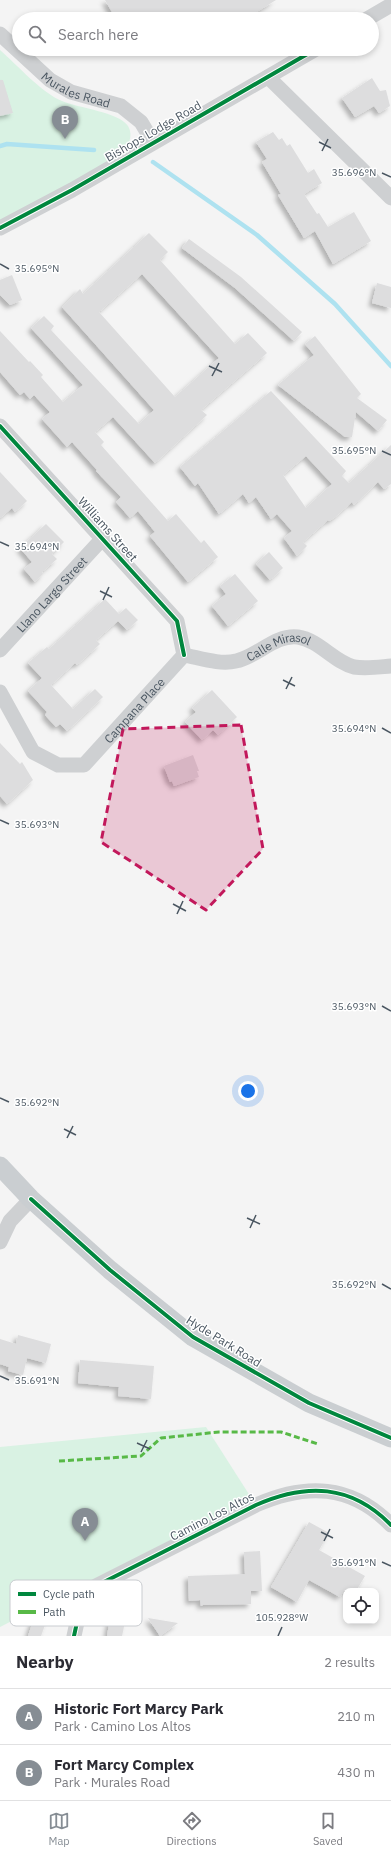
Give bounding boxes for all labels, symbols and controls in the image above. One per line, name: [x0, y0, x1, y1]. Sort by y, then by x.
search box: [12, 12, 379, 56]
icon: search: [26, 23, 48, 45]
text: Search here: [58, 25, 138, 44]
street label: Murales Road: [39, 69, 112, 110]
street label: Bishops Lodge Road: [102, 97, 204, 165]
pin: B: [52, 106, 78, 139]
text: 35.696°N: [332, 166, 376, 179]
text: 35.695°N: [15, 262, 59, 275]
text: 35.695°N: [332, 444, 376, 457]
street label: Williams Street: [75, 494, 141, 564]
text: 35.694°N: [15, 540, 59, 553]
street label: Llano Largo Street: [13, 553, 90, 635]
street label: Calle Mirasol: [244, 629, 314, 664]
street label: Campana Place: [100, 674, 168, 746]
text: 35.694°N: [332, 722, 376, 735]
text: 35.693°N: [15, 818, 59, 831]
text: 35.693°N: [332, 1000, 376, 1013]
your location: [238, 1081, 258, 1101]
text: 35.692°N: [15, 1096, 59, 1109]
text: 35.692°N: [332, 1278, 376, 1291]
street label: Hyde Park Road: [184, 1312, 264, 1370]
text: 35.691°N: [15, 1374, 59, 1387]
street label: Camino Los Altos: [167, 1488, 257, 1544]
pin: A: [72, 1508, 98, 1541]
text: 35.691°N: [332, 1556, 376, 1569]
legend: [10, 1580, 142, 1626]
text: Cycle path: [43, 1587, 95, 1601]
map controls: [343, 1588, 379, 1624]
button: locate: [343, 1588, 379, 1624]
text: Path: [43, 1605, 66, 1619]
text: 105.928°W: [256, 1611, 308, 1624]
text: Nearby: [16, 1651, 74, 1673]
text: 2 results: [324, 1654, 375, 1671]
text: Historic Fort Marcy Park: [54, 1699, 224, 1718]
text: A: [25, 1708, 33, 1725]
text: 210 m: [337, 1708, 375, 1725]
text: Park · Camino Los Altos: [54, 1718, 191, 1735]
text: Fort Marcy Complex: [54, 1755, 194, 1774]
text: B: [25, 1764, 33, 1781]
text: 430 m: [337, 1764, 375, 1781]
text: Park · Murales Road: [54, 1774, 170, 1791]
tab: Map: [48, 1810, 70, 1848]
tab: Directions: [166, 1810, 217, 1848]
tab: Saved: [313, 1810, 343, 1848]

